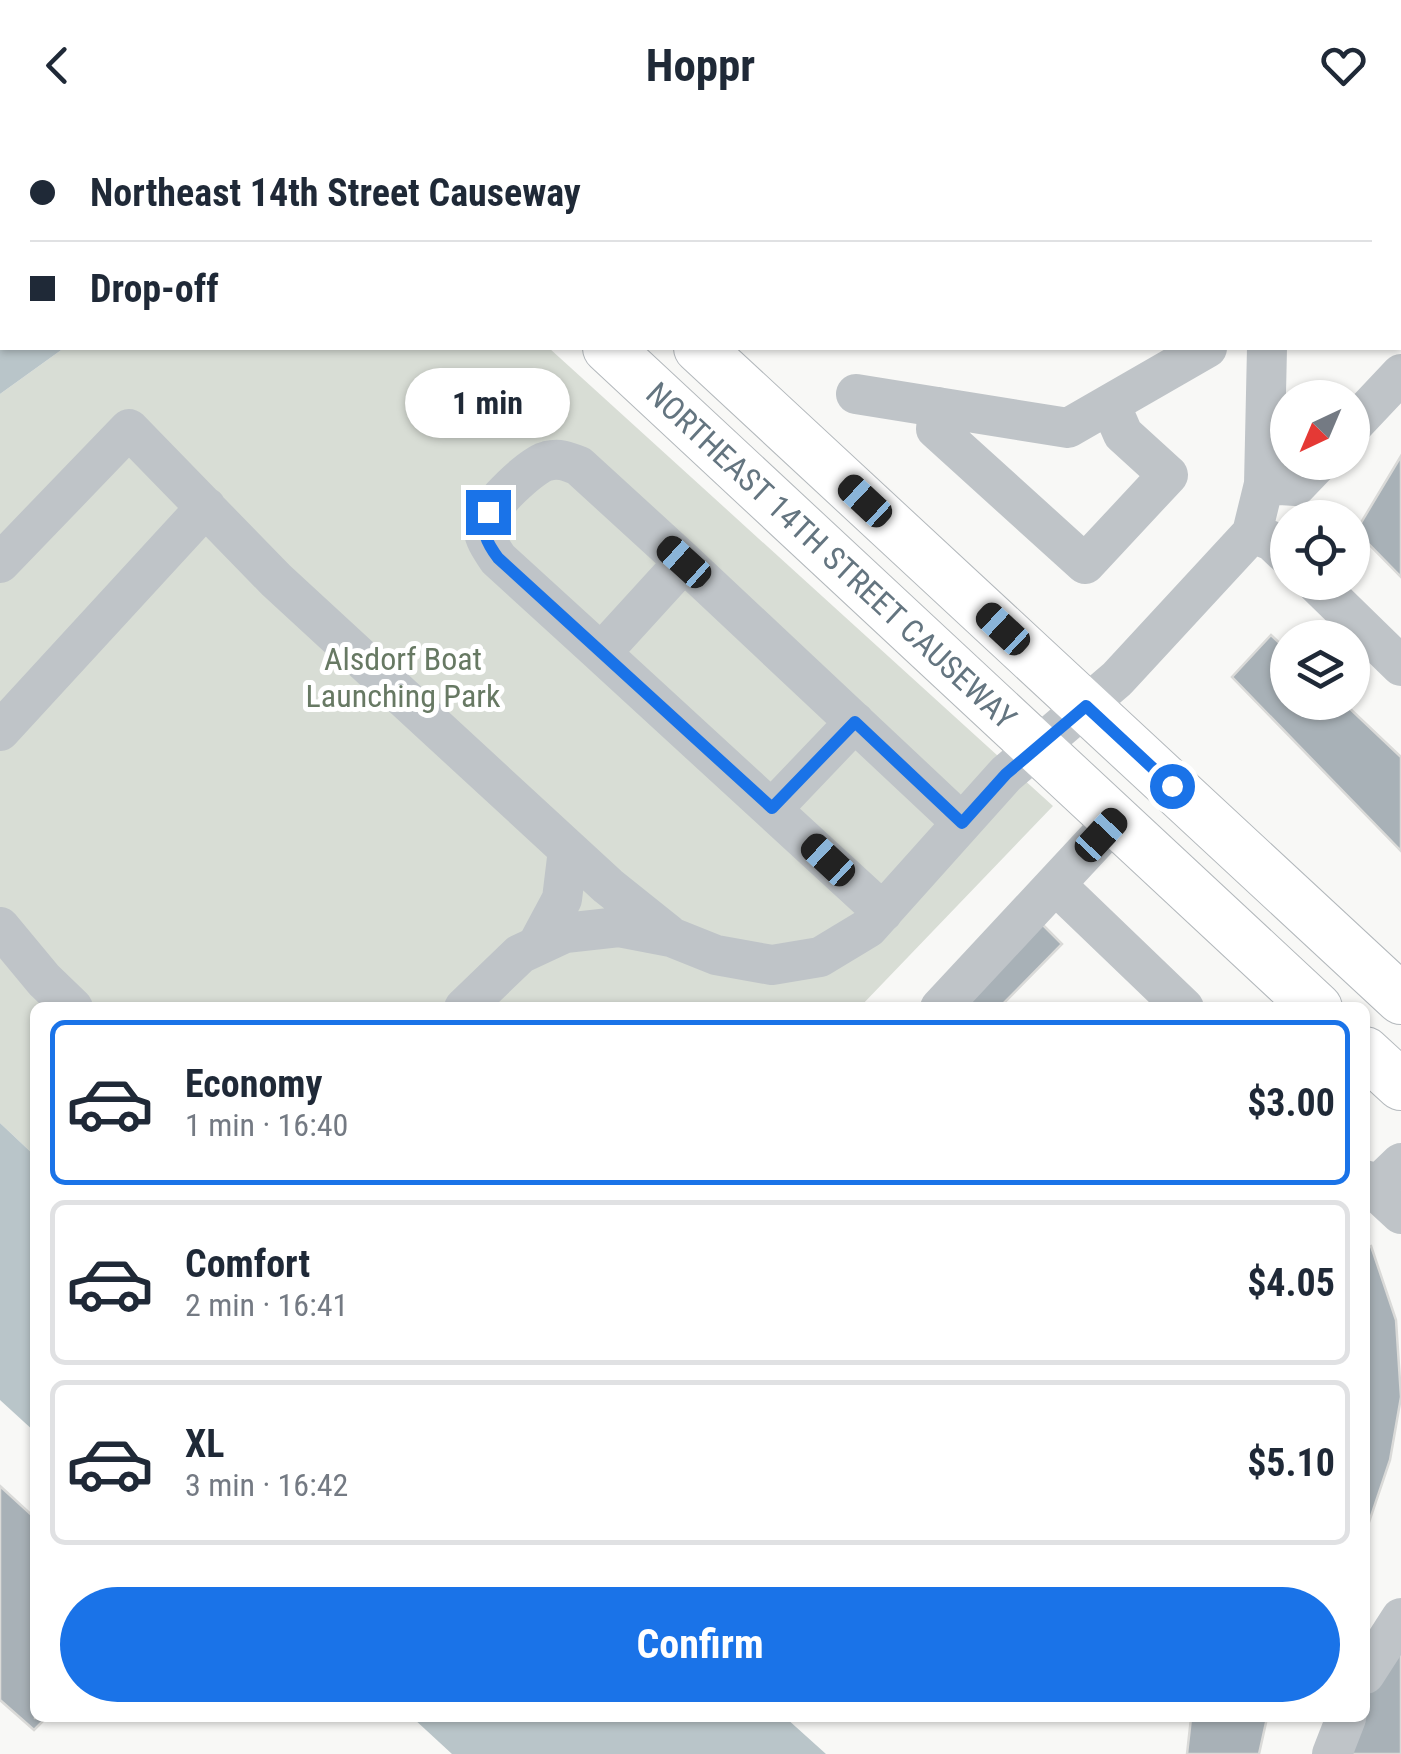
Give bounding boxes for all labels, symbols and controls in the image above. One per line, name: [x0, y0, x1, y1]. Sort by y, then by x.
icon: back: [30, 38, 85, 93]
icon: heart: [1316, 38, 1371, 93]
text: Hoppr: [646, 39, 755, 92]
text: Northeast 14th Street Causeway: [90, 171, 581, 215]
text: Drop-off: [90, 267, 219, 311]
callout: 1 min: [406, 367, 570, 437]
street label: NORTHEAST 14TH STREET CAUSEWAY: [639, 375, 1024, 737]
north arrow: [1270, 380, 1370, 480]
map controls: [1270, 380, 1370, 720]
text: 1 min: [452, 384, 523, 422]
car: [833, 470, 897, 532]
route end: [466, 490, 511, 535]
button: locate: [1270, 500, 1370, 600]
car: [652, 531, 716, 593]
car: [971, 598, 1035, 660]
button: layers: [1270, 620, 1370, 720]
park label: Alsdorf Boat Launching Park: [306, 640, 501, 715]
route start: [1150, 764, 1195, 809]
car: [1070, 803, 1132, 867]
car: [796, 829, 860, 891]
icon: car: [65, 1058, 155, 1148]
text: Economy: [185, 1062, 322, 1106]
text: $3.00: [1247, 1081, 1335, 1125]
text: 1 min · 16:40: [185, 1106, 348, 1144]
icon: car: [65, 1238, 155, 1328]
text: Comfort: [185, 1242, 310, 1286]
text: $4.05: [1247, 1261, 1335, 1305]
text: 2 min · 16:41: [185, 1286, 348, 1324]
icon: car: [65, 1418, 155, 1508]
text: XL: [185, 1422, 224, 1466]
text: $5.10: [1247, 1441, 1335, 1485]
text: 3 min · 16:42: [185, 1466, 348, 1504]
button: Confirm: [60, 1587, 1340, 1702]

